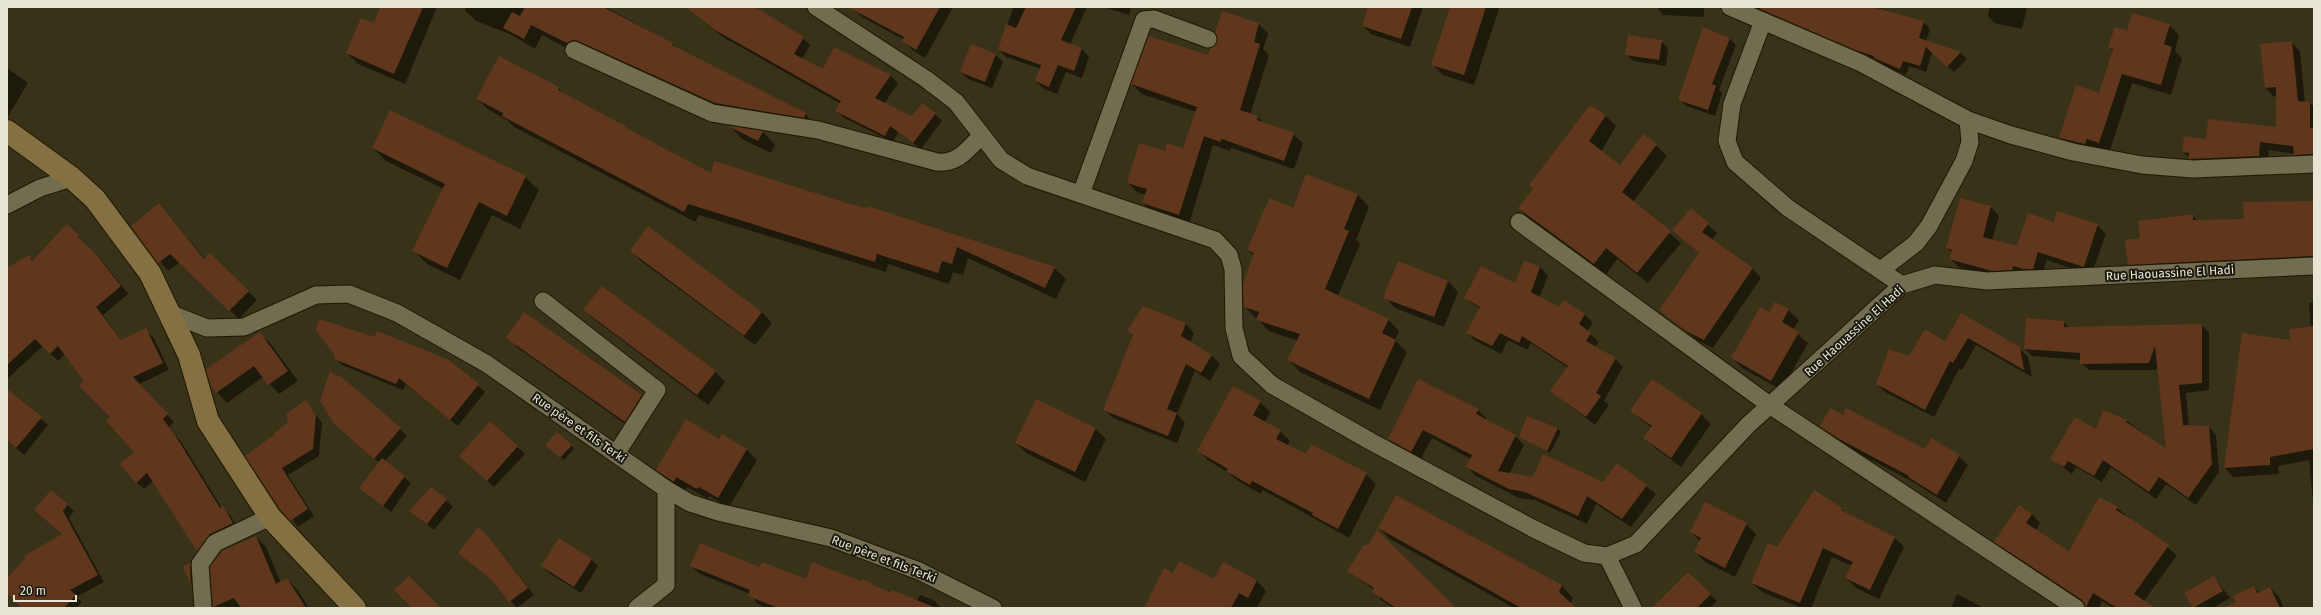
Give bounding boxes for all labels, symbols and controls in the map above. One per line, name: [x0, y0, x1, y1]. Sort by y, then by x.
street label: Rue Haouassine El Hadi: [2105, 263, 2235, 283]
street label: Rue Haouassine El Hadi: [1802, 283, 1906, 379]
street label: Rue père et fils Terki: [529, 390, 629, 466]
street label: Rue père et fils Terki: [830, 533, 938, 585]
scale bar: [14, 577, 76, 603]
text: 20 m: [20, 584, 46, 598]

